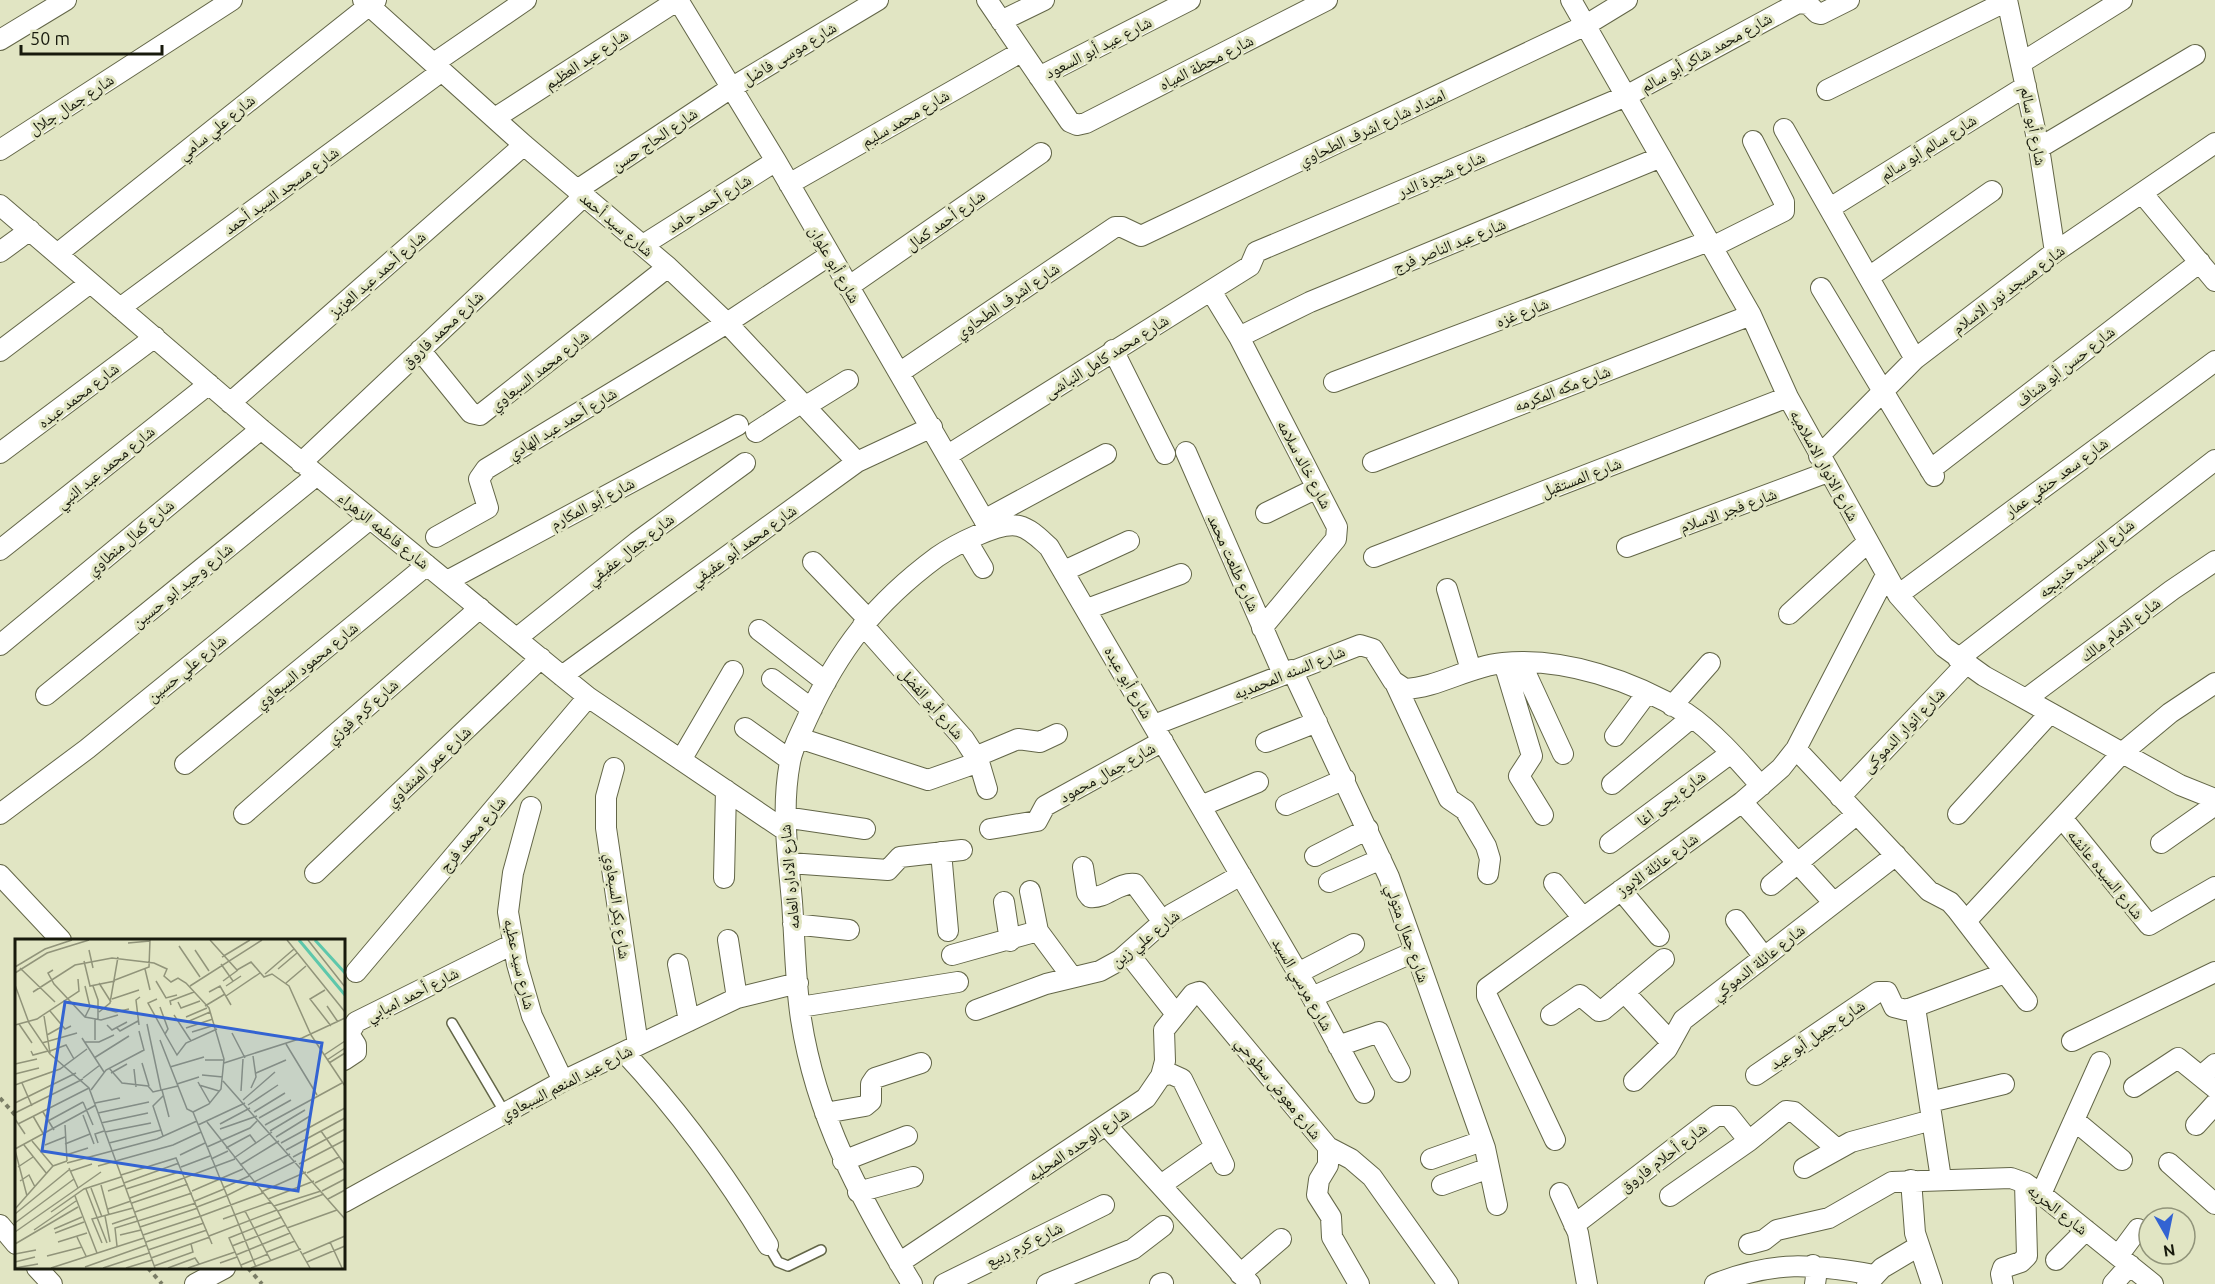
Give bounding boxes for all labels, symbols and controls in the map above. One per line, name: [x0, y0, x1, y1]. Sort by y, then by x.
street label: شارع محمد شاكر أبو سالم: [1637, 8, 1776, 97]
street label: شارع عيد أبو السعود: [1042, 12, 1155, 83]
scale bar: [21, 18, 162, 56]
street label: شارع موسى فاضل: [739, 18, 840, 90]
street label: شارع عبد العظيم: [541, 25, 632, 94]
text: 50 m: [30, 28, 70, 48]
street label: شارع محطة المياه: [1156, 31, 1257, 95]
street label: شارع جمال جلال: [25, 70, 118, 140]
street label: امتداد شارع اشرف الطحاوي: [1296, 85, 1450, 173]
street label: شارع أبو سالم: [2016, 85, 2050, 167]
street label: شارع محمد سليم: [858, 86, 953, 152]
street label: شارع علي سامي: [174, 91, 261, 167]
street label: شارع الحاج حسن: [608, 104, 702, 176]
street label: شارع سالم أبو سالم: [1877, 110, 1980, 185]
street label: شارع مسجد السيد أحمد: [220, 142, 343, 239]
street label: شارع شجرة الدر: [1394, 148, 1488, 203]
street label: شارع أحمد حامد: [664, 170, 755, 238]
street label: شارع أحمد كمال: [902, 186, 989, 256]
street label: شارع سيد أحمد: [576, 188, 657, 261]
street label: شارع عبد الناصر فرج: [1390, 214, 1509, 278]
street label: شارع أبو علوان: [804, 222, 864, 307]
street label: شارع أحمد عبد العزيز: [324, 227, 430, 323]
street label: شارع مسجد نور الاسلام: [1948, 241, 2069, 339]
street label: شارع اشرف الطحاوي: [952, 259, 1065, 345]
street label: شارع محمد فاروق: [398, 287, 488, 373]
street label: شارع غزه: [1493, 294, 1552, 332]
street label: شارع محمد كامل النباشى: [1041, 310, 1173, 403]
street label: شارع حسن أبو شناف: [2012, 322, 2119, 412]
street label: شارع محمد السبعاوي: [486, 326, 594, 417]
street label: شارع محمد عبده: [34, 359, 123, 433]
street label: شارع مكه المكرمه: [1511, 361, 1613, 417]
street label: شارع أحمد عبد الهادي: [504, 383, 622, 466]
street label: شارع الانوار الاسلاميه: [1785, 406, 1863, 525]
street label: شارع خالد سلامه: [1272, 417, 1336, 512]
street label: شارع محمد عبد النبي: [52, 422, 160, 515]
street label: شارع سعد حنفي عمار: [2000, 434, 2113, 524]
street label: شارع المستقبل: [1538, 453, 1624, 502]
street label: شارع أبو المكارم: [547, 473, 638, 534]
street label: شارع فجر الاسلام: [1677, 484, 1780, 538]
street label: شارع فاطمه الزهراء: [334, 488, 433, 574]
street label: شارع كمال منطاوي: [83, 495, 180, 582]
street label: شارع محمد أبو عفيفي: [687, 501, 802, 593]
street label: شارع جمال عفيفي: [583, 509, 680, 592]
street label: شارع طلعت محمد: [1203, 512, 1263, 615]
street label: شارع السيده خديجه: [2035, 515, 2139, 603]
street label: شارع وحيد ابو حسين: [128, 539, 237, 633]
street label: شارع الامام مالك: [2076, 593, 2165, 667]
street label: شارع محمود السبعاوي: [251, 618, 364, 715]
street label: شارع علي حسين: [143, 631, 232, 709]
street label: شارع السنه المحمديه: [1231, 641, 1348, 704]
street label: شارع أبو عبده: [1099, 643, 1157, 722]
street label: شارع أبو الفضل: [895, 664, 968, 744]
street label: شارع كرم فوزي: [323, 675, 404, 750]
street label: شارع انوار الدموكى: [1858, 684, 1949, 777]
street label: شارع عمر المنشاوي: [382, 722, 477, 813]
street label: شارع جمال محمود: [1056, 738, 1159, 808]
street label: شارع يحى اغا: [1633, 766, 1710, 831]
street label: شارع محمد فرج: [435, 792, 510, 877]
street label: شارع الاداره العامه: [775, 824, 805, 930]
street label: شارع السيده عائشه: [2063, 826, 2148, 924]
street label: شارع عائلة الابوز: [1612, 829, 1702, 902]
street label: شارع بكر السبعاوي: [598, 852, 634, 961]
street label: شارع جمال متولي: [1379, 881, 1433, 986]
street label: شارع علي زين: [1107, 906, 1185, 973]
street label: شارع سيد عطيه: [499, 917, 539, 1012]
street label: شارع عائلة الدموكي: [1708, 920, 1810, 1007]
street label: شارع مرسي السيد: [1266, 934, 1337, 1036]
inset map: [15, 939, 345, 1269]
street label: شارع أحمد امبابي: [363, 963, 463, 1029]
street label: شارع جميل أبو عيد: [1766, 996, 1869, 1074]
street label: شارع معوض سطوحي: [1229, 1033, 1326, 1145]
street label: شارع عبد المنعم السبعاوي: [497, 1041, 637, 1127]
street label: شارع الوحده المحليه: [1024, 1104, 1133, 1186]
street label: شارع أحلام فاروق: [1616, 1118, 1711, 1197]
street label: شارع الحريه: [2023, 1180, 2092, 1240]
north arrow: [2137, 1206, 2197, 1266]
street label: شارع كرم ربيع: [983, 1218, 1066, 1272]
text: N: [2162, 1241, 2177, 1261]

